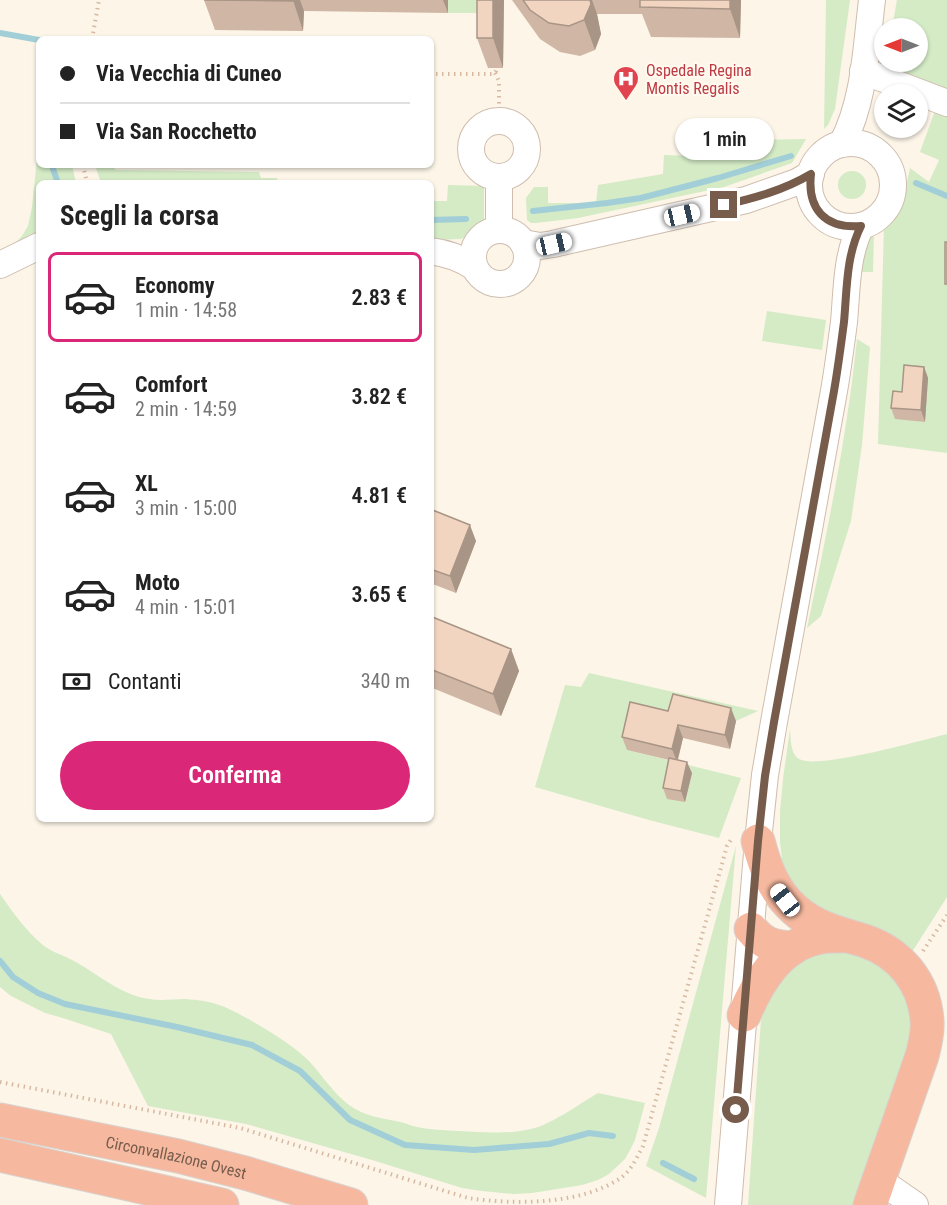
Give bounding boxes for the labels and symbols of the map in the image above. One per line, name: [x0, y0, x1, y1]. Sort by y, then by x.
north arrow: [874, 18, 928, 72]
place label: Ospedale Regina Montis Regalis: [646, 61, 752, 98]
hospital icon: Ospedale Regina Montis Regalis: [611, 64, 641, 102]
callout: 1 min: [674, 118, 774, 160]
route end: [710, 191, 737, 218]
car: [662, 202, 702, 228]
car: [534, 231, 574, 257]
car: [767, 880, 803, 920]
route start: [722, 1096, 749, 1123]
street label: Circonvallazione Ovest: [104, 1132, 249, 1183]

